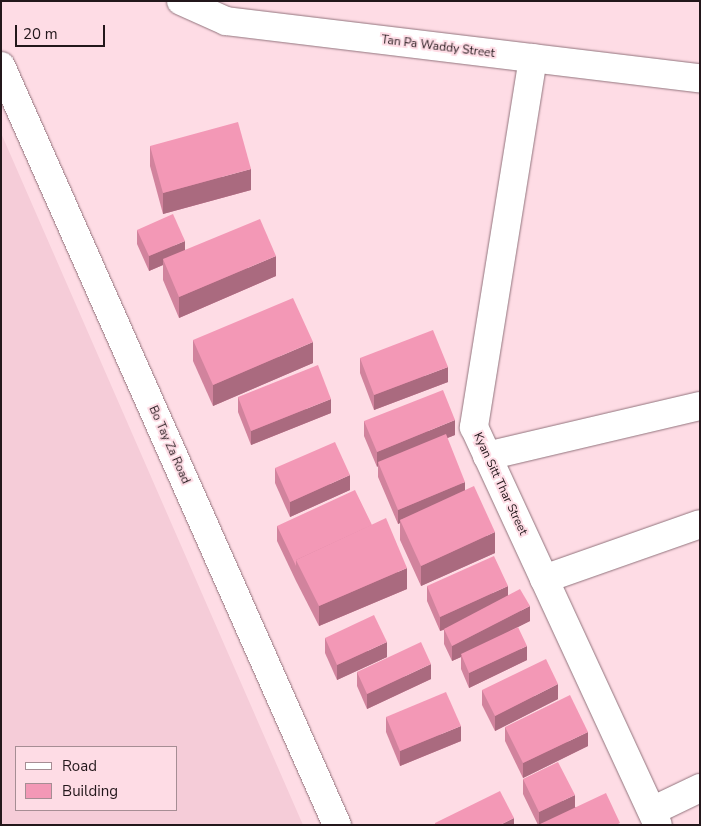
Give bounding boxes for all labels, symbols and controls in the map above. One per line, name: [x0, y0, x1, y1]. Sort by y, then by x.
scale bar: [18, 15, 108, 47]
text: 20 m: [23, 24, 58, 44]
street label: Tan Pa Waddy Street: [380, 33, 496, 61]
street label: Bo Tay Za Road: [145, 404, 193, 486]
street label: Kyan Sitt Thar Street: [470, 430, 530, 538]
legend: [15, 746, 178, 811]
text: Road: [62, 756, 97, 776]
text: Building: [62, 781, 118, 801]

